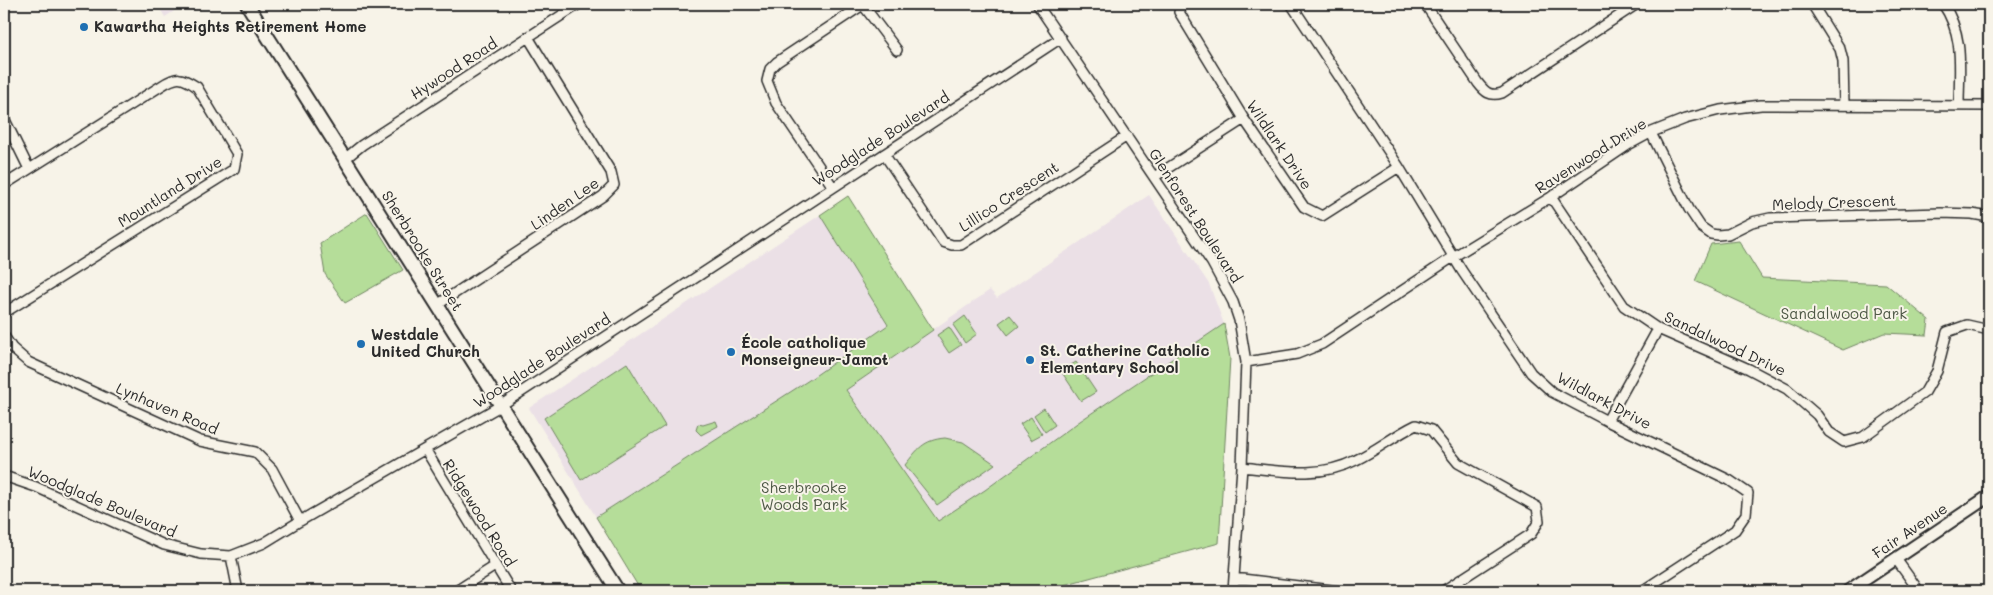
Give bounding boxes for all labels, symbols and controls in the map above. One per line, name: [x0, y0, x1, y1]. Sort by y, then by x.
place label: Kawartha Heights Retirement Home: [94, 16, 366, 36]
marker: Kawartha Heights Retirement Home: [78, 21, 90, 33]
street label: Hywood Road: [406, 33, 501, 104]
street label: Woodglade Boulevard: [808, 86, 953, 190]
street label: Wildlark Drive: [1242, 96, 1317, 193]
street label: Ravenwood Drive: [1531, 113, 1650, 198]
street label: Glenforest Boulevard: [1145, 144, 1247, 287]
street label: Mountland Drive: [114, 151, 225, 231]
street label: Lillico Crescent: [955, 156, 1062, 236]
street label: Linden Lee: [526, 172, 603, 234]
street label: Sherbrooke Street: [378, 186, 468, 314]
street label: Melody Crescent: [1772, 190, 1896, 214]
park label: Sandalwood Park: [1781, 303, 1907, 323]
street label: Sandalwood Drive: [1661, 306, 1790, 380]
street label: Woodglade Boulevard: [469, 308, 614, 412]
place label: Westdale United Church: [371, 324, 480, 361]
place label: École catholique Monseigneur-Jamot: [741, 332, 889, 369]
marker: Westdale United Church: [355, 338, 367, 350]
place label: St. Catherine Catholic Elementary School: [1040, 340, 1210, 377]
marker: École catholique Monseigneur-Jamot: [725, 346, 737, 358]
marker: St. Catherine Catholic Elementary School: [1024, 354, 1036, 366]
street label: Wildlark Drive: [1554, 367, 1655, 433]
street label: Lynhaven Road: [113, 377, 222, 439]
street label: Ridgewood Road: [439, 455, 521, 570]
street label: Woodglade Boulevard: [25, 461, 180, 541]
park label: Sherbrooke Woods Park: [761, 477, 847, 514]
street label: Fair Avenue: [1868, 498, 1951, 563]

